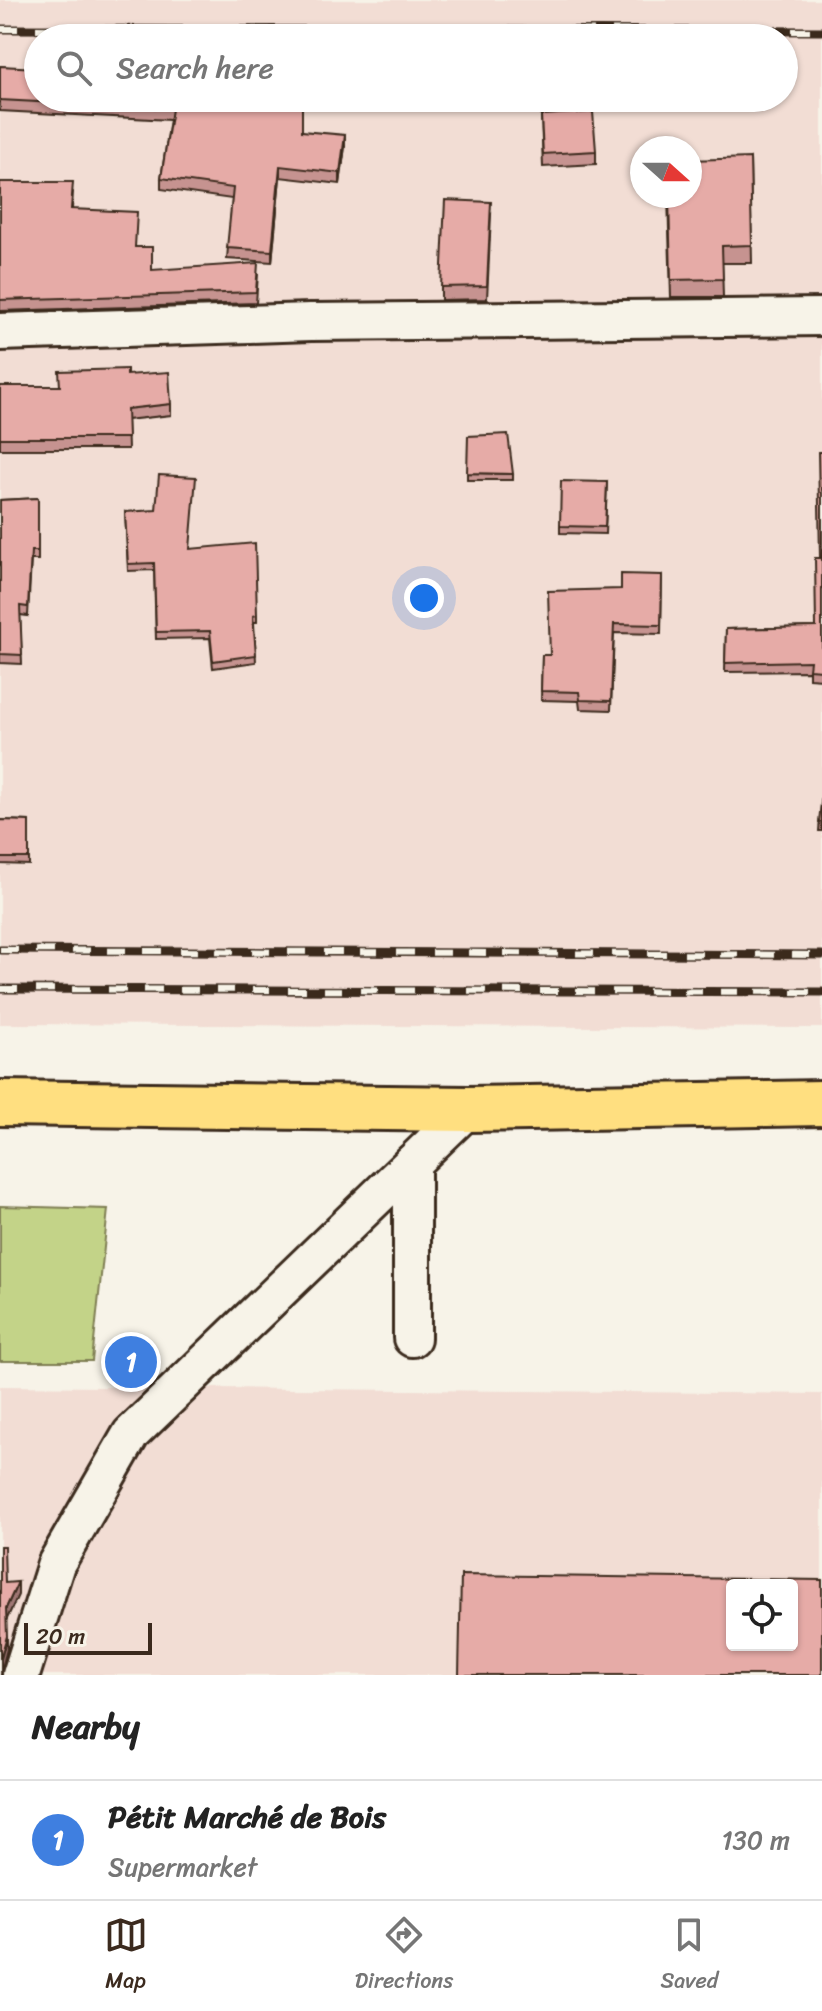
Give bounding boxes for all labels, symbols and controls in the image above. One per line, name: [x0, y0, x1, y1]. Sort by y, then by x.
search box: [24, 24, 798, 112]
text: Search here: [116, 41, 274, 95]
icon: search: [52, 46, 96, 90]
north arrow: [630, 136, 702, 208]
your location: [404, 578, 444, 618]
pin: 1: [105, 1332, 157, 1392]
map controls: [726, 1579, 798, 1651]
button: locate: [726, 1579, 798, 1651]
text: 20 m: [36, 1617, 85, 1656]
scale bar: [24, 1619, 152, 1655]
text: Nearby: [32, 1697, 140, 1757]
text: Pétit Marché de Bois: [108, 1790, 386, 1844]
text: 1: [52, 1817, 64, 1863]
text: 130 m: [721, 1817, 790, 1863]
text: Supermarket: [108, 1844, 257, 1890]
tab: Map: [104, 1913, 148, 2000]
tab: Directions: [355, 1913, 453, 2000]
tab: Saved: [660, 1913, 718, 2000]

